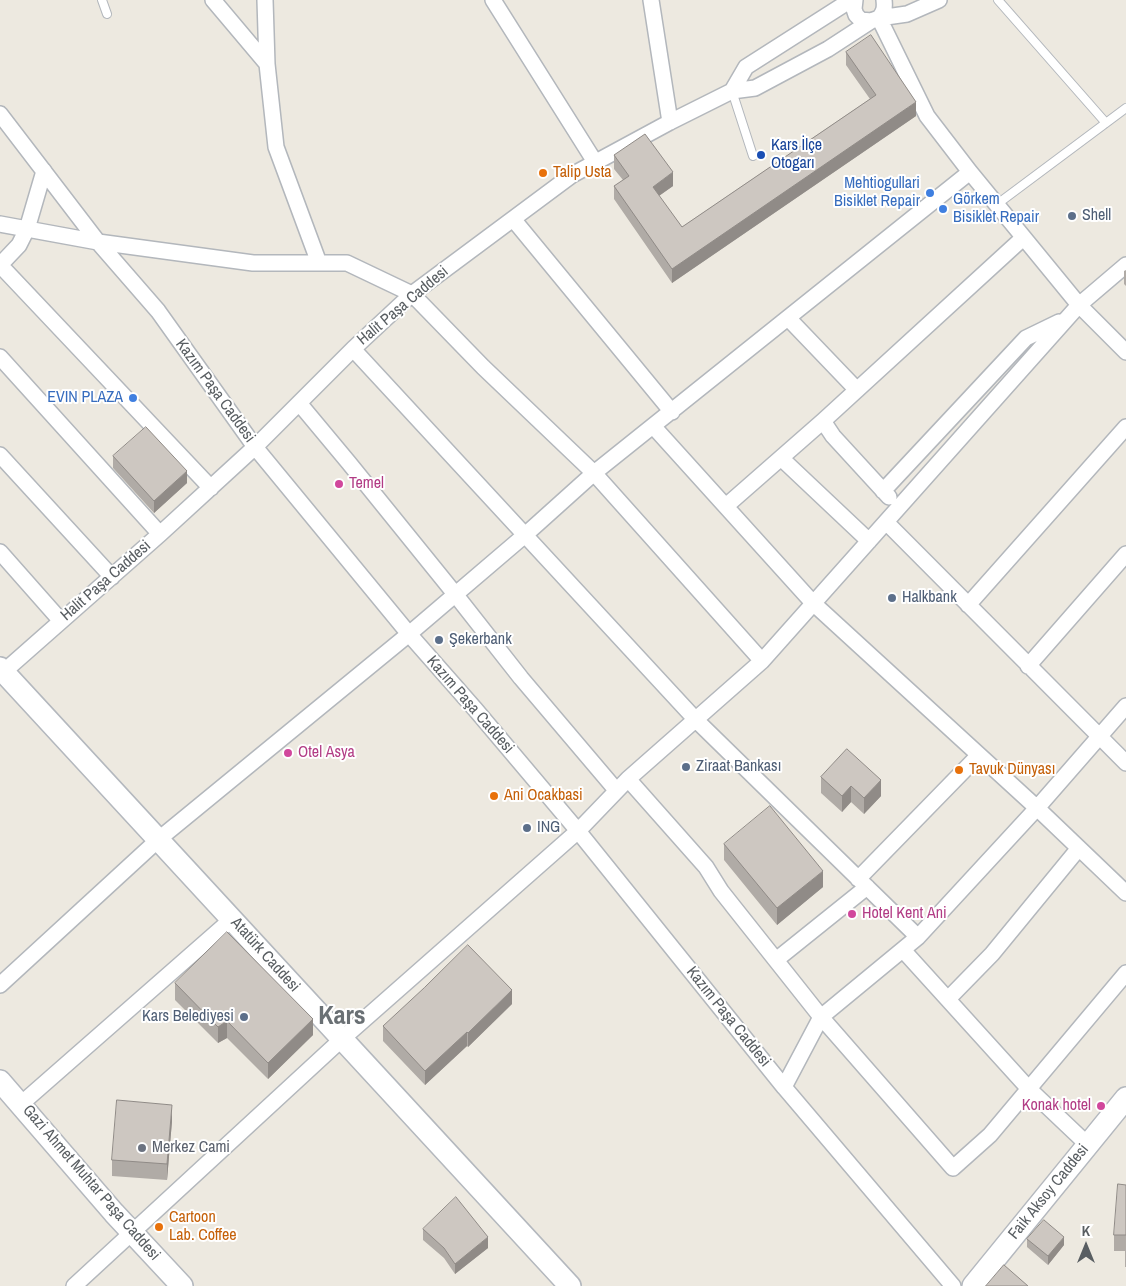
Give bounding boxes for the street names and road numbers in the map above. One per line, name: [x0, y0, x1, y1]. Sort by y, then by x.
street label: Halit Paşa Caddesi: [354, 262, 452, 350]
street label: Kazım Paşa Caddesi: [171, 336, 259, 446]
street label: Halit Paşa Caddesi: [57, 537, 155, 625]
street label: Kazım Paşa Caddesi: [422, 652, 518, 758]
street label: Atatürk Caddesi: [226, 914, 304, 996]
street label: Kazım Paşa Caddesi: [682, 963, 774, 1071]
street label: Gazi Ahmet Muhtar Paşa Caddesi: [18, 1101, 164, 1265]
street label: Faik Aksoy Caddesi: [1005, 1141, 1093, 1243]

